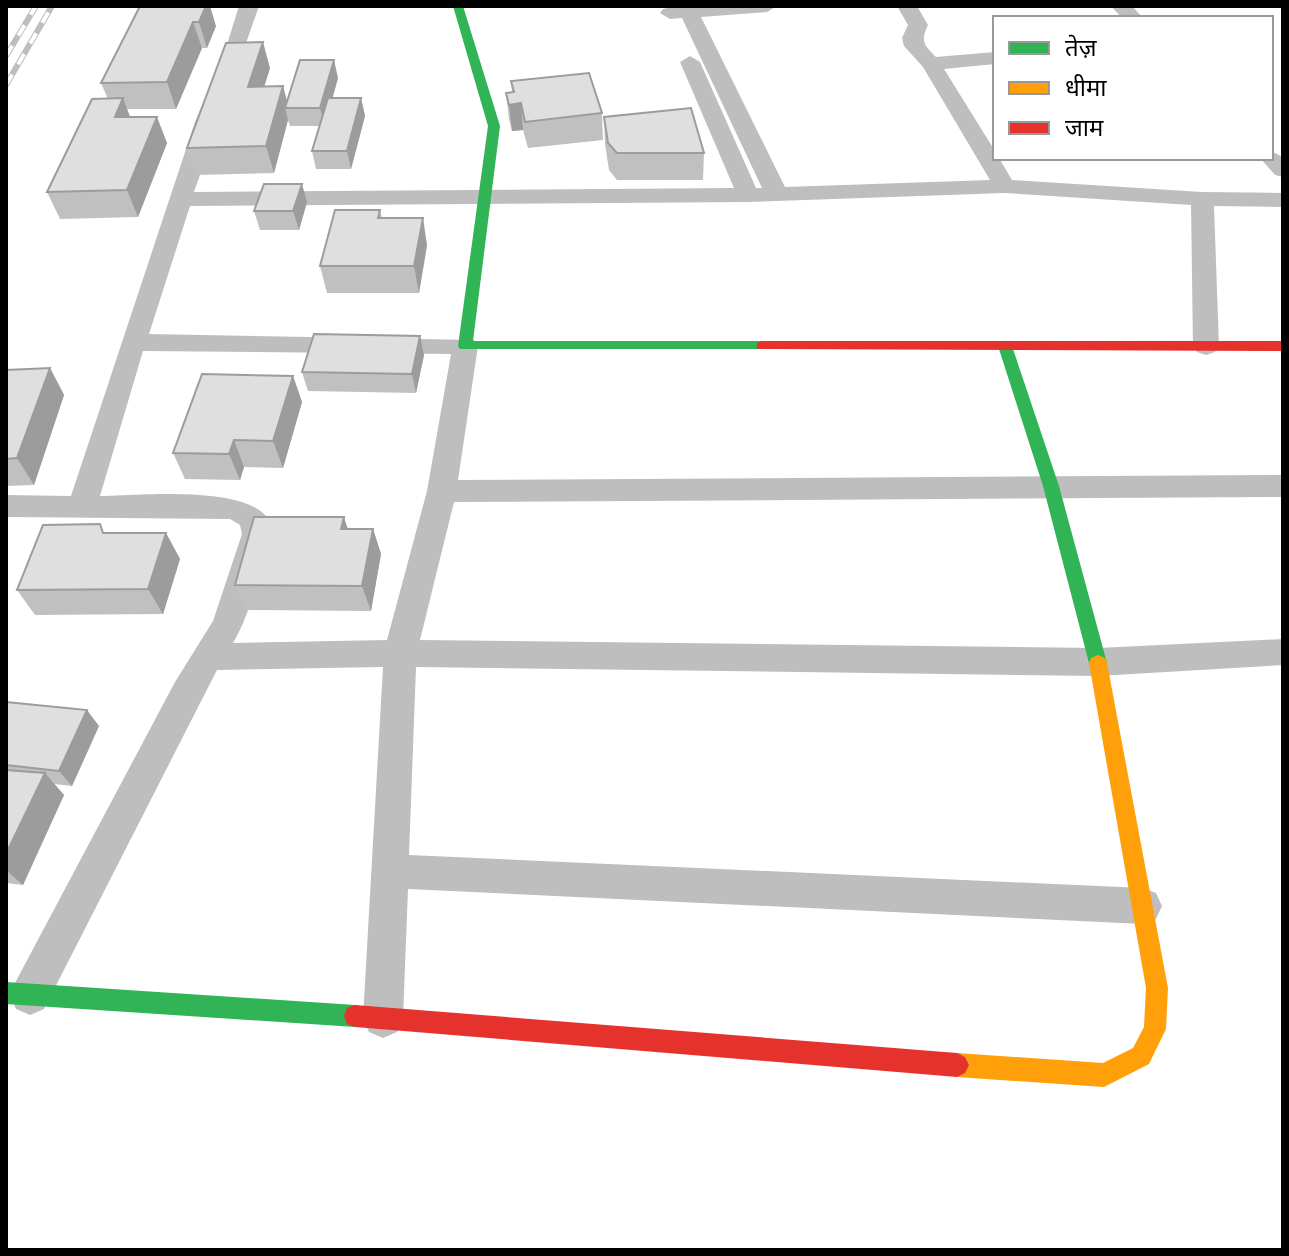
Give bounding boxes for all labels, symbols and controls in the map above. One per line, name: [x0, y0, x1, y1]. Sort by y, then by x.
legend: [993, 16, 1273, 160]
text: तेज़: [1065, 32, 1098, 61]
text: धीमा: [1065, 72, 1107, 101]
text: जाम: [1065, 112, 1104, 141]

